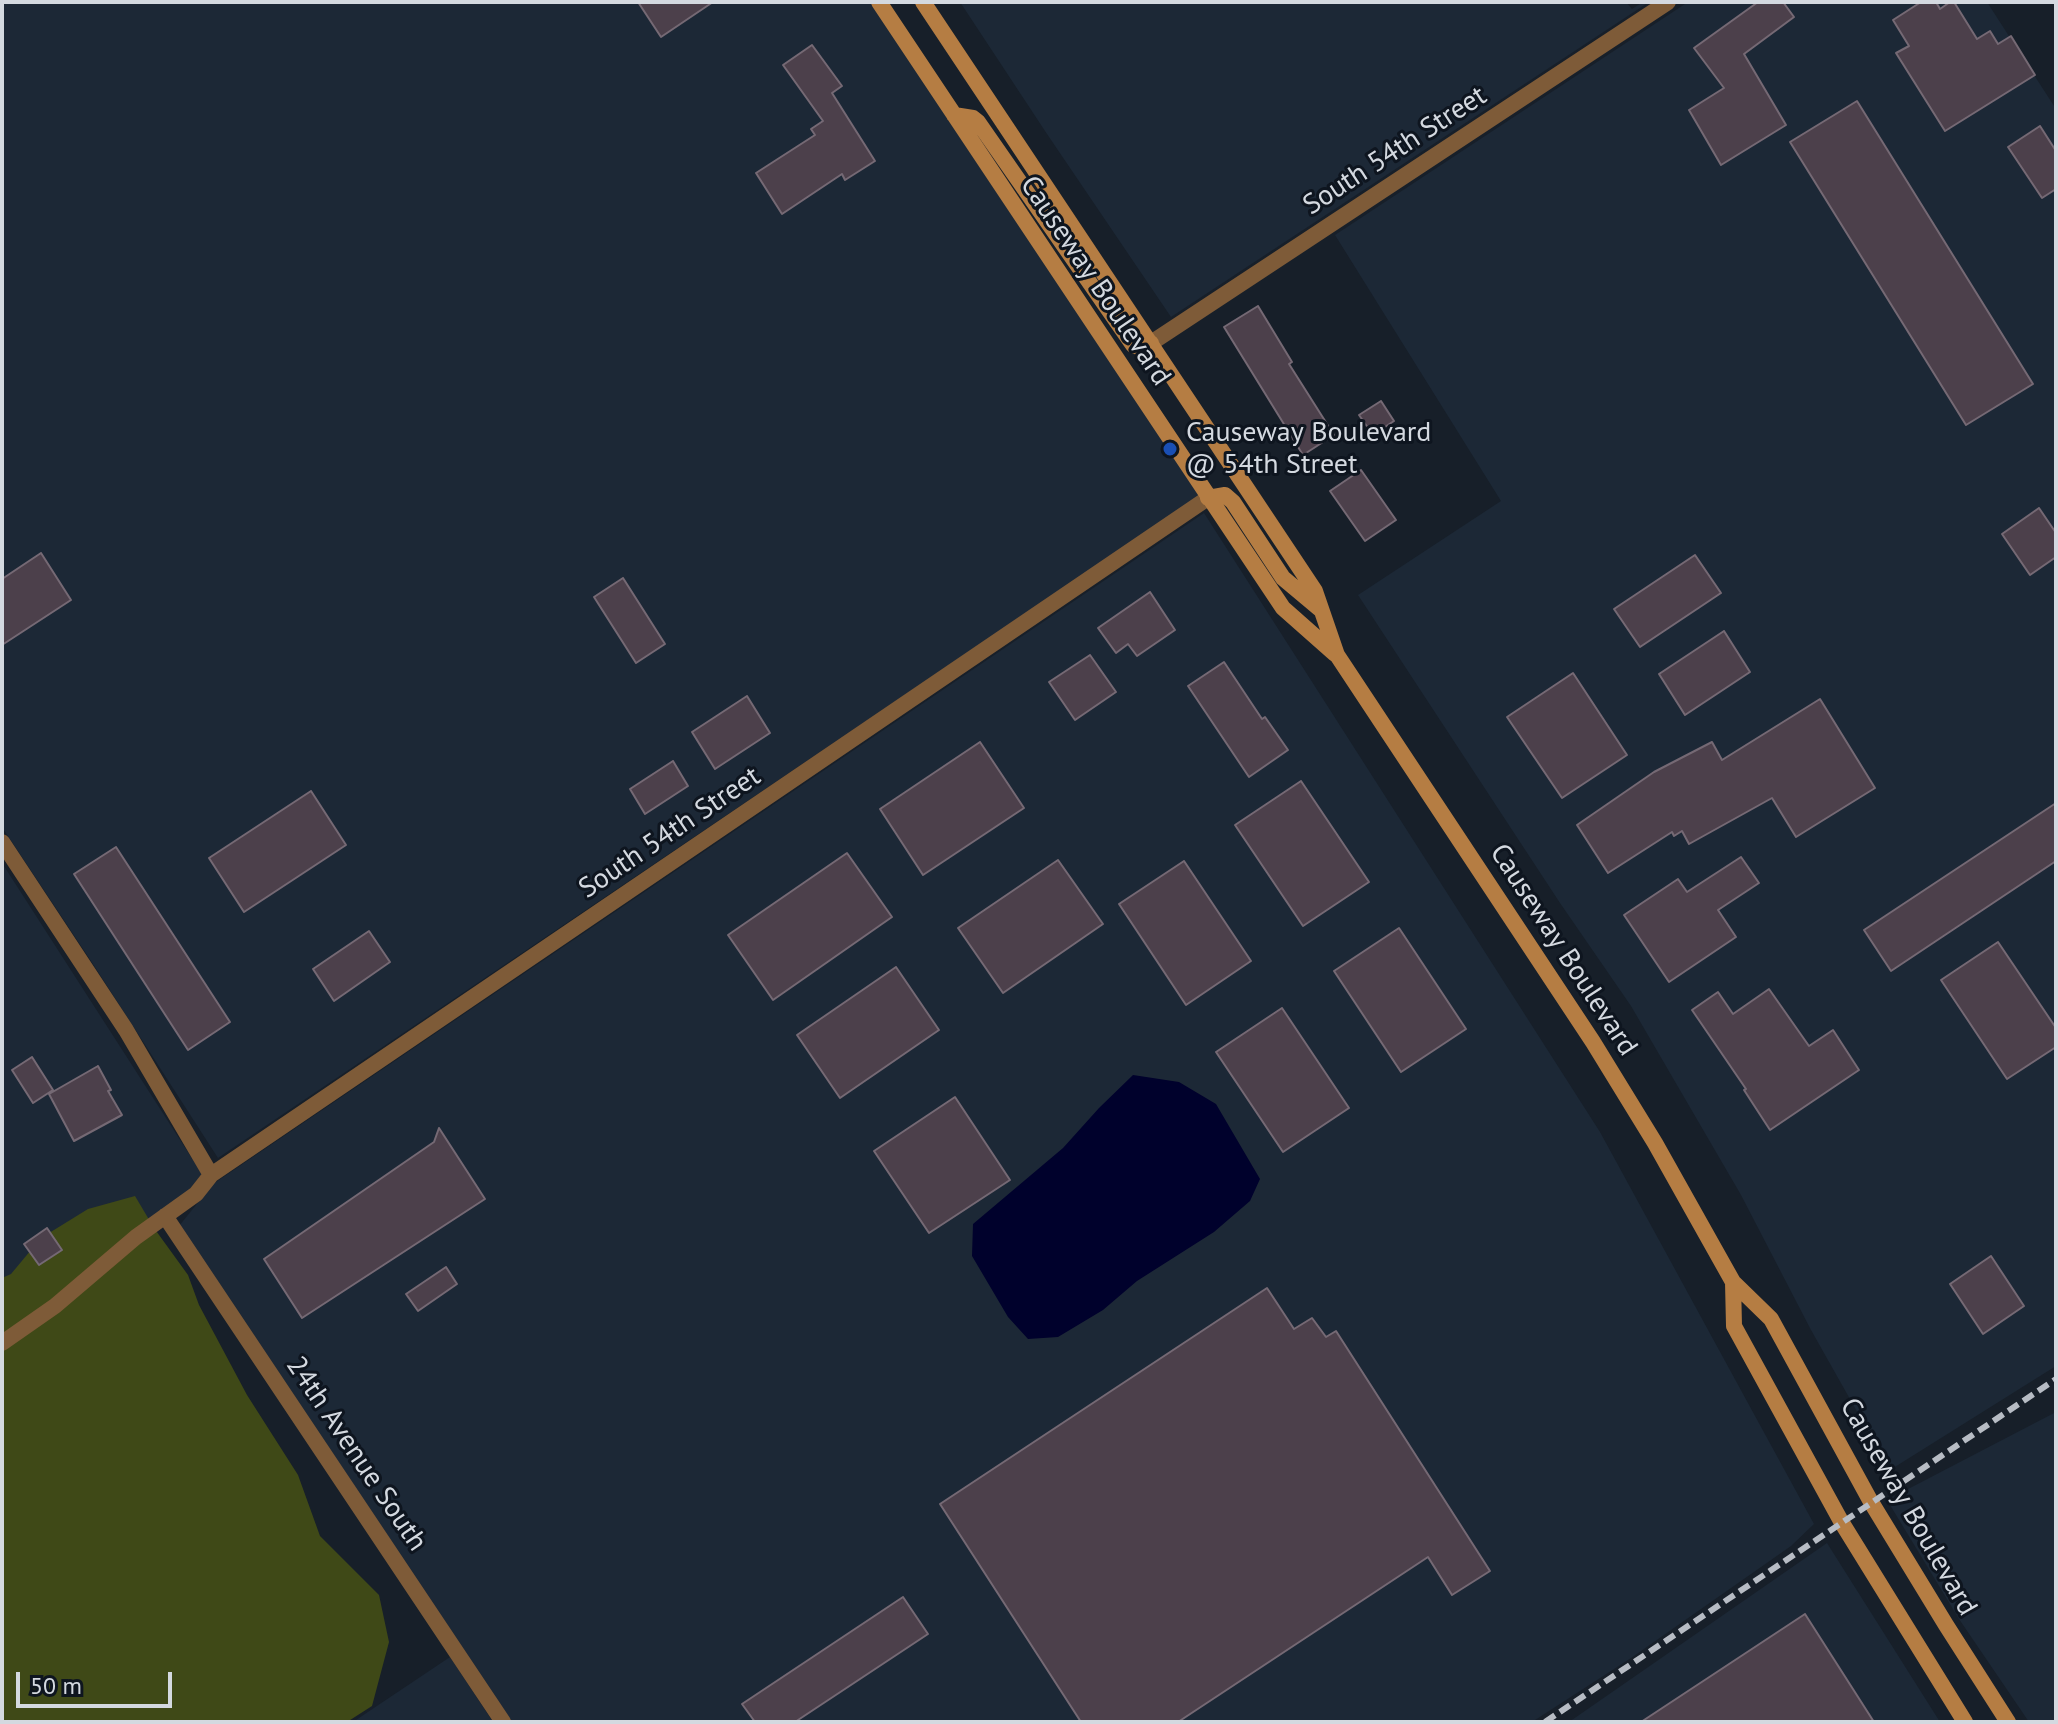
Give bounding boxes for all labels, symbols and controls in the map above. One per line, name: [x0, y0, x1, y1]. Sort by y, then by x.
street label: South 54th Street: [1297, 79, 1493, 223]
street label: Causeway Boulevard: [1012, 170, 1178, 392]
place label: Causeway Boulevard @ 54th Street: [1186, 416, 1431, 482]
marker: Causeway Boulevard @ 54th Street: [1161, 440, 1179, 458]
street label: South 54th Street: [573, 760, 767, 906]
street label: Causeway Boulevard: [1482, 838, 1644, 1062]
street label: 24th Avenue South: [278, 1350, 434, 1558]
street label: Causeway Boulevard: [1832, 1392, 1984, 1622]
scale bar: [20, 1656, 176, 1706]
text: 50 m: [30, 1670, 82, 1701]

